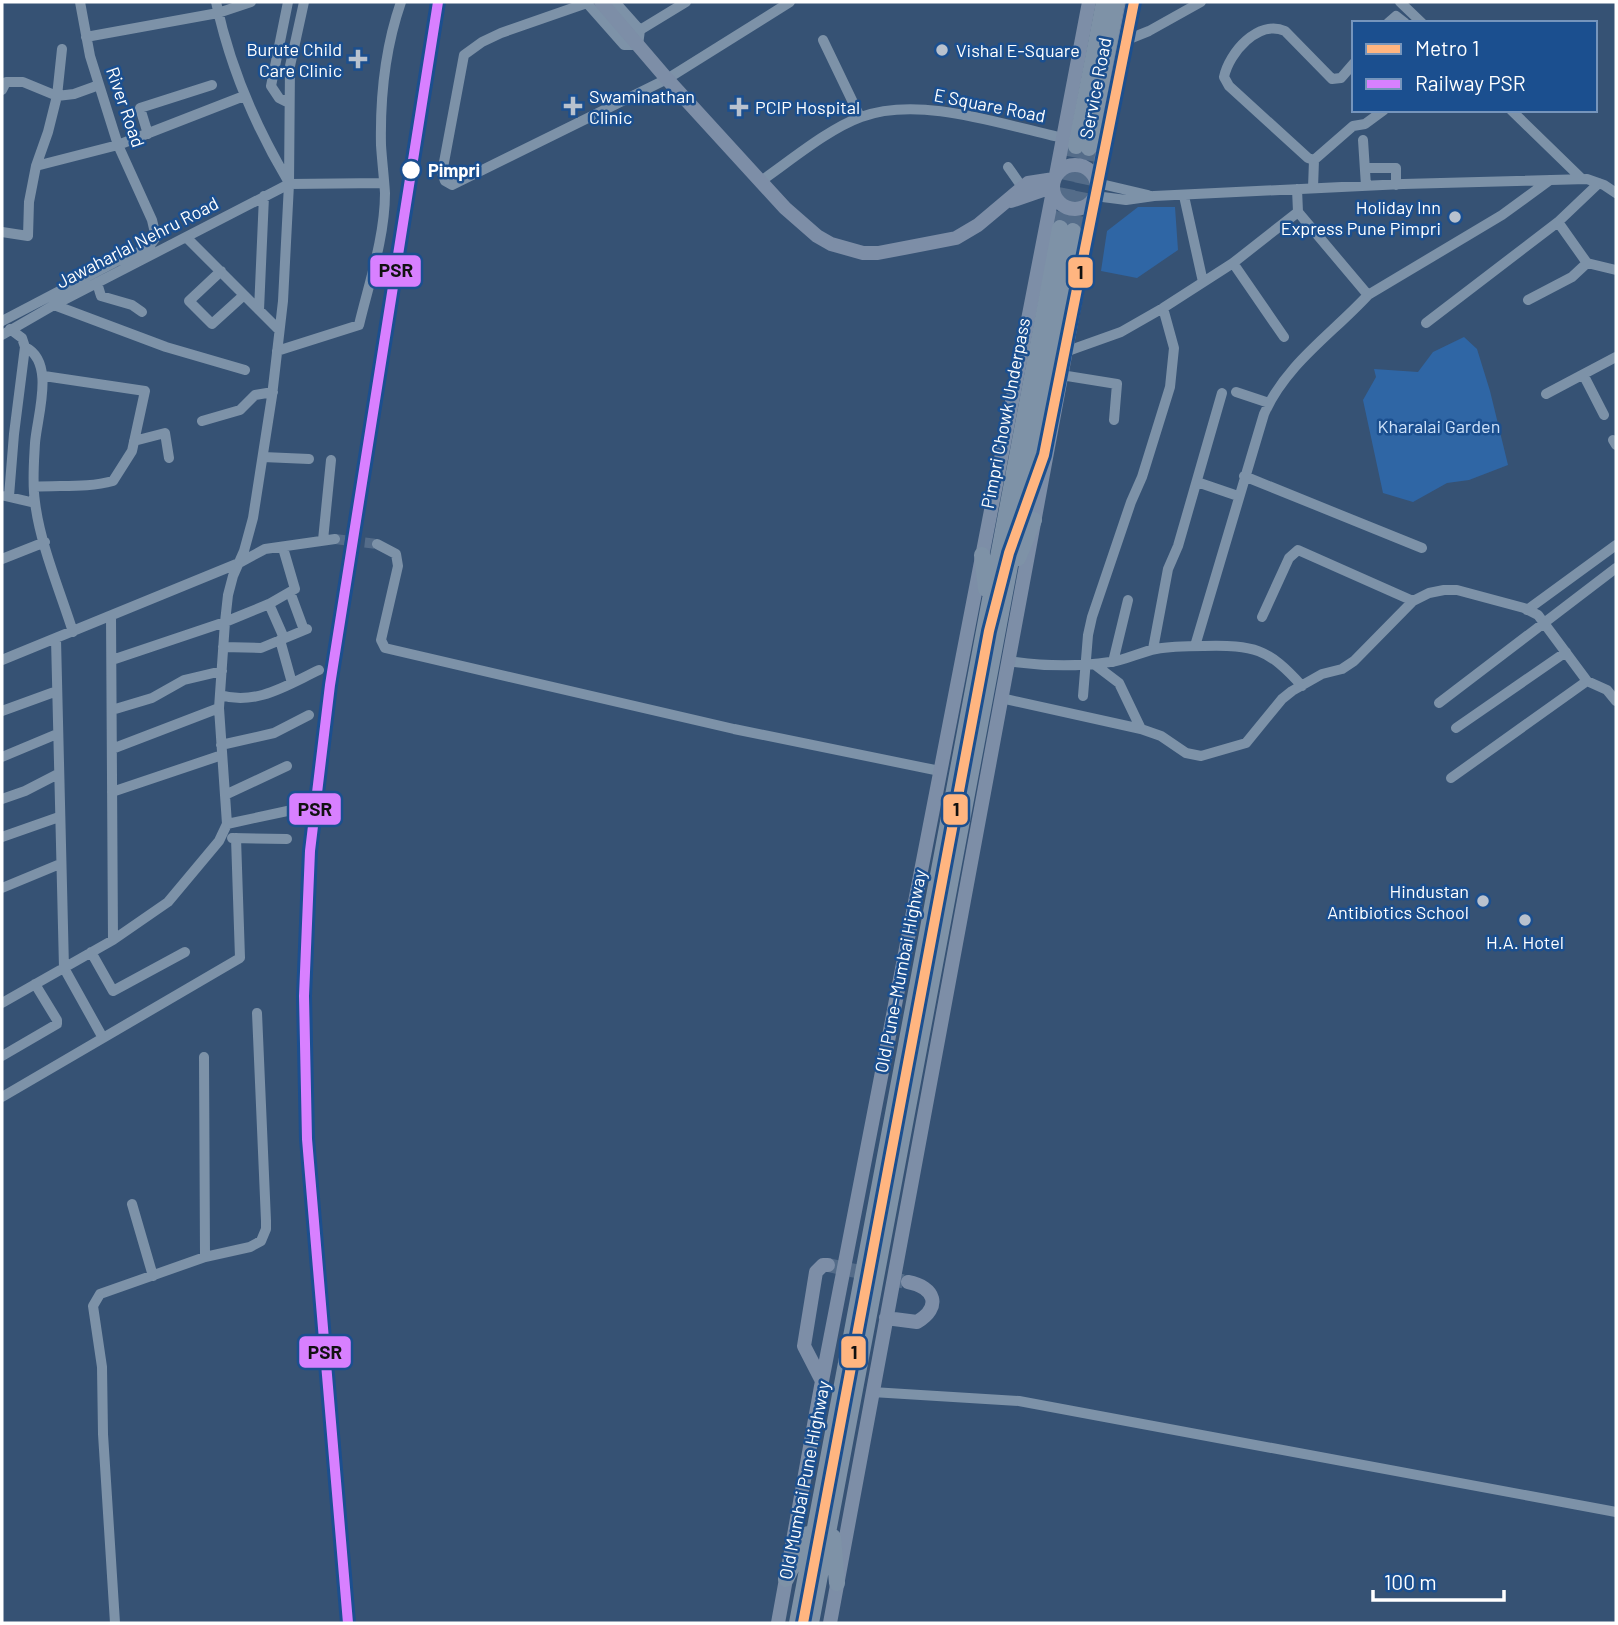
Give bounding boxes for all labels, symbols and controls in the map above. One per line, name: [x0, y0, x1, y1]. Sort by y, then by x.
legend: [1352, 21, 1597, 112]
text: Metro 1: [1415, 35, 1479, 60]
street label: Service Road: [1074, 36, 1116, 140]
place label: Burute Child Care Clinic: [246, 38, 342, 81]
place label: Vishal E-Square: [956, 39, 1080, 61]
marker: Vishal E-Square: [934, 42, 950, 58]
marker: Burute Child Care Clinic: [348, 49, 368, 69]
street label: River Road: [102, 64, 150, 150]
text: Railway PSR: [1415, 70, 1526, 95]
street label: E Square Road: [932, 83, 1048, 127]
place label: Swaminathan Clinic: [589, 85, 695, 128]
marker: Swaminathan Clinic: [563, 96, 583, 116]
place label: PCIP Hospital: [755, 96, 860, 118]
marker: PCIP Hospital: [729, 97, 749, 117]
marker: Pimpri: [400, 159, 422, 181]
place label: Pimpri: [428, 159, 480, 181]
street label: Jawaharlal Nehru Road: [52, 192, 222, 292]
place label: Holiday Inn Express Pune Pimpri: [1281, 196, 1441, 239]
marker: Holiday Inn Express Pune Pimpri: [1447, 209, 1463, 225]
line badge: PSR: [369, 254, 422, 288]
line badge: 1: [1067, 256, 1094, 289]
text: PSR: [379, 258, 413, 281]
text: 1: [1077, 260, 1083, 283]
street label: Pimpri Chowk Underpass: [976, 316, 1034, 510]
park label: Kharalai Garden: [1378, 415, 1500, 437]
line badge: PSR: [288, 792, 342, 826]
line badge: 1: [942, 793, 969, 826]
text: PSR: [298, 797, 332, 820]
text: 1: [953, 797, 959, 820]
street label: Old Pune–Mumbai Highway: [869, 867, 931, 1075]
place label: Hindustan Antibiotics School: [1327, 880, 1469, 923]
marker: Hindustan Antibiotics School: [1475, 893, 1491, 909]
marker: H.A. Hotel: [1517, 912, 1533, 928]
place label: H.A. Hotel: [1486, 931, 1564, 953]
line badge: PSR: [298, 1335, 352, 1369]
line badge: 1: [840, 1335, 867, 1369]
text: PSR: [308, 1340, 342, 1363]
text: 1: [851, 1340, 857, 1363]
street label: Old Mumbai Pune Highway: [774, 1379, 834, 1581]
scale bar: [1373, 1558, 1504, 1602]
text: 100 m: [1384, 1569, 1437, 1594]

